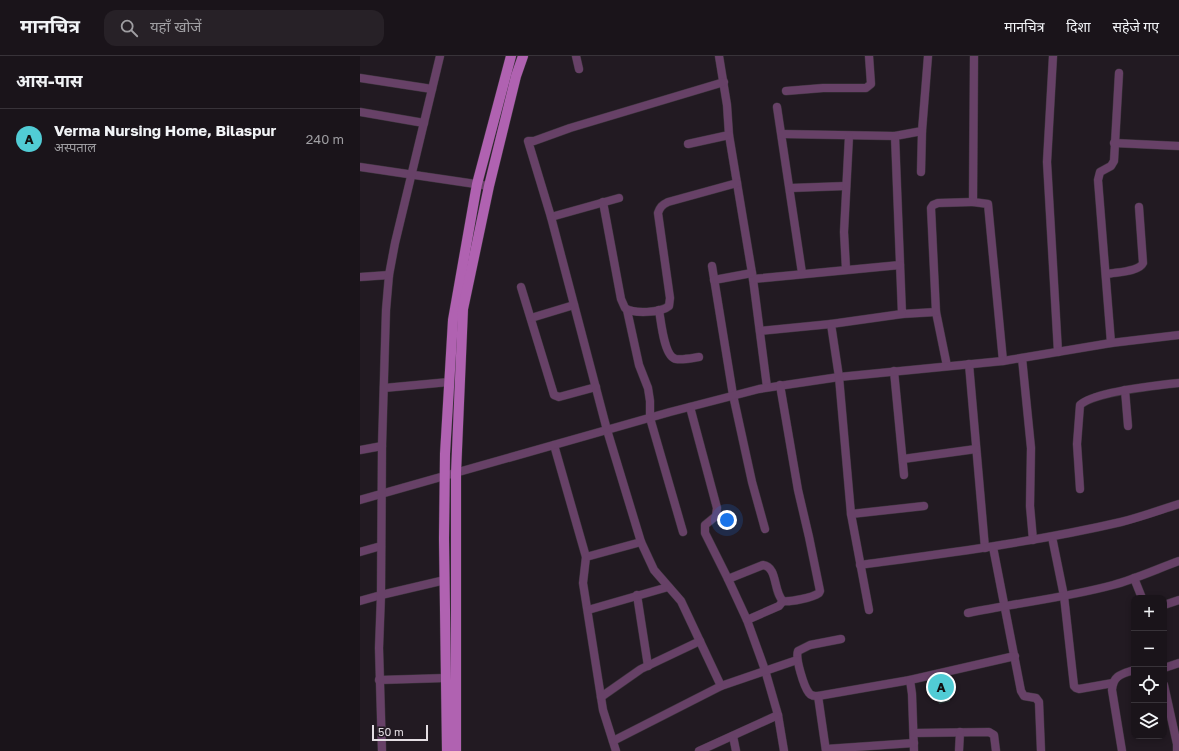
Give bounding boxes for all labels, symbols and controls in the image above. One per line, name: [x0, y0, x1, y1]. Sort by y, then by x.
search box: [104, 10, 384, 46]
text: मानचित्र: [20, 14, 80, 37]
icon: search: [118, 17, 140, 39]
text: यहाँ खोजें: [150, 17, 201, 35]
text: मानचित्र: [1004, 18, 1044, 35]
text: दिशा: [1066, 18, 1091, 35]
text: सहेजे गए: [1113, 18, 1159, 35]
text: आस-पास: [16, 70, 83, 91]
text: Verma Nursing Home, Bilaspur: [54, 121, 276, 139]
text: A: [24, 131, 34, 147]
text: 240 m: [306, 131, 344, 147]
text: अस्पताल: [54, 139, 96, 155]
your location: [717, 510, 737, 530]
map controls: [1131, 595, 1167, 739]
button: +: [1131, 595, 1167, 631]
button: −: [1131, 631, 1167, 667]
button: locate: [1131, 667, 1167, 703]
pin: A: [928, 672, 954, 702]
button: layers: [1131, 703, 1167, 739]
scale bar: [372, 723, 428, 742]
text: 50 m: [378, 725, 404, 738]

